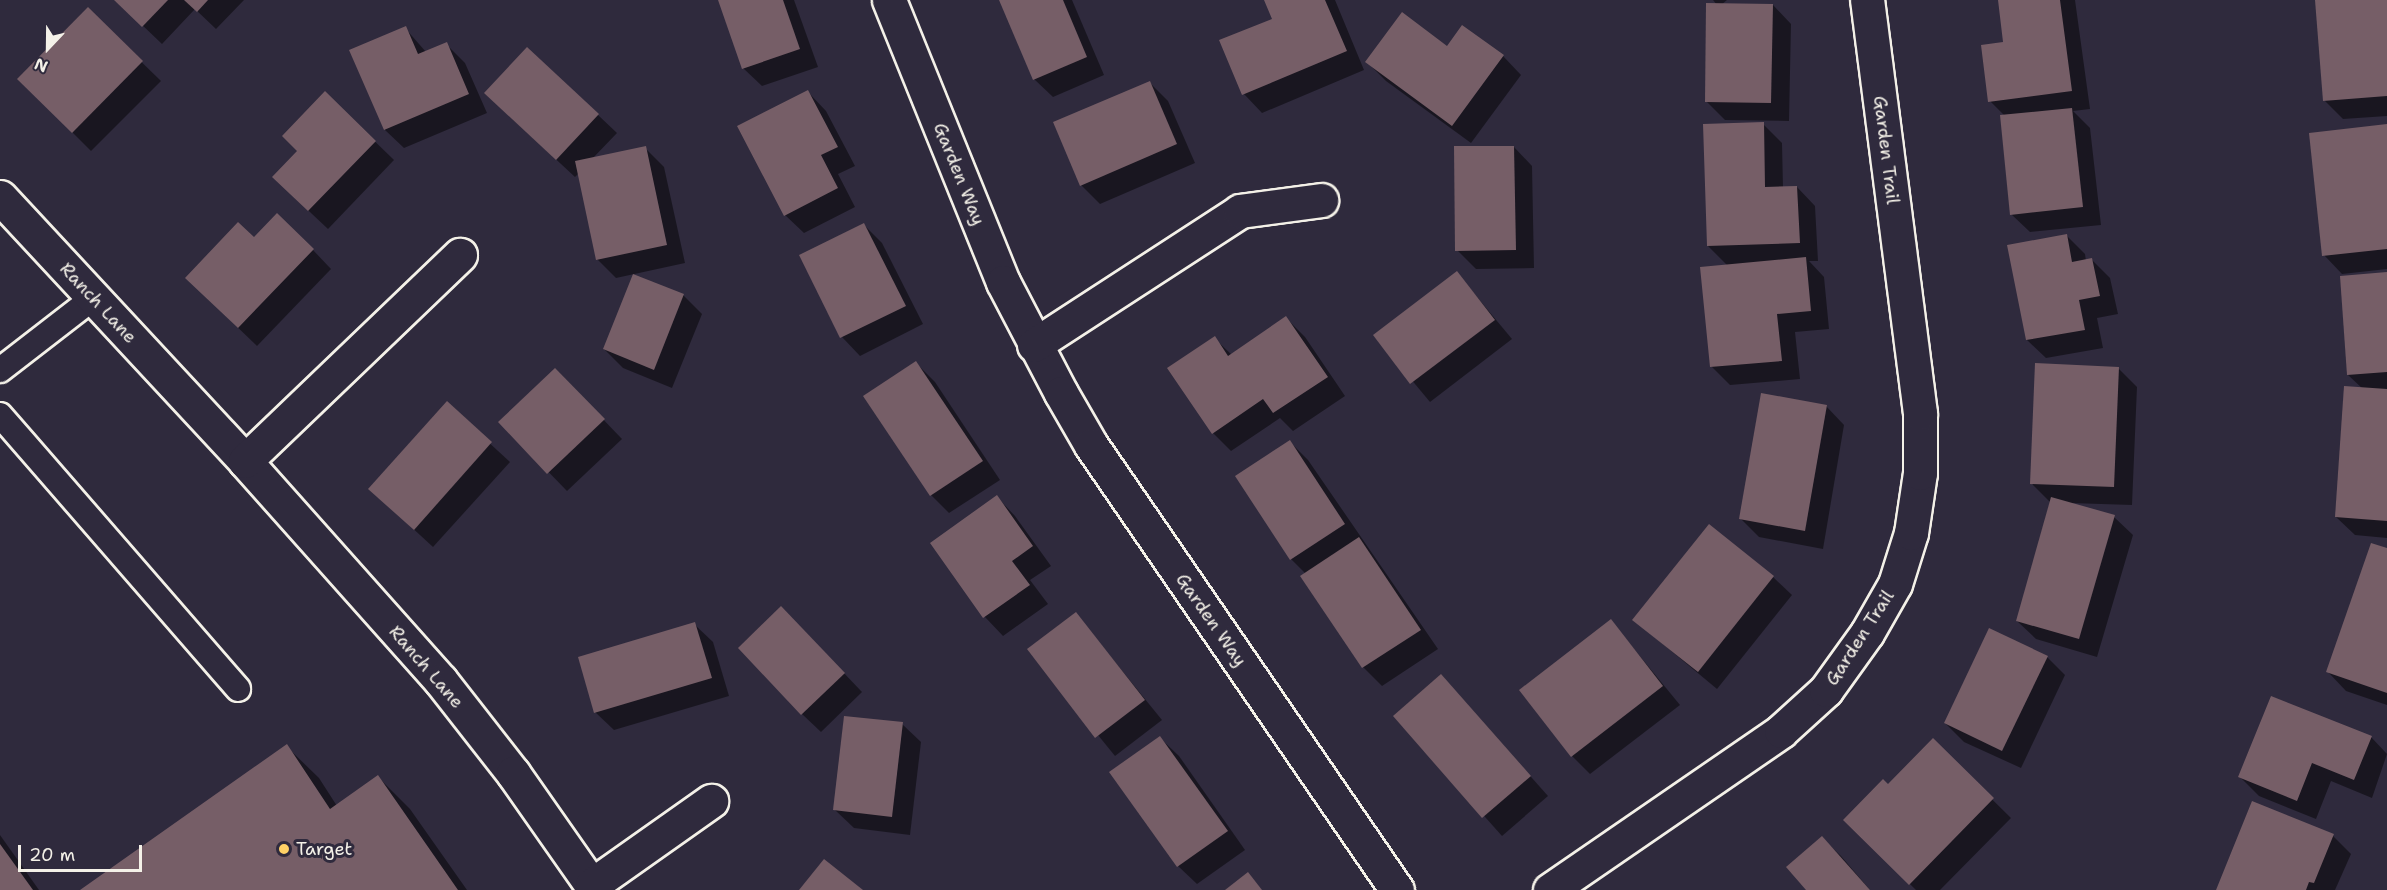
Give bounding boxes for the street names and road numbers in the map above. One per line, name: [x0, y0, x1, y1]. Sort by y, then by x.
street label: Garden Trail: [1869, 95, 1903, 205]
street label: Garden Way: [929, 120, 989, 228]
street label: Ranch Lane: [55, 258, 141, 348]
street label: Garden Way: [1171, 569, 1251, 671]
street label: Garden Trail: [1821, 586, 1899, 690]
street label: Ranch Lane: [384, 621, 468, 713]

